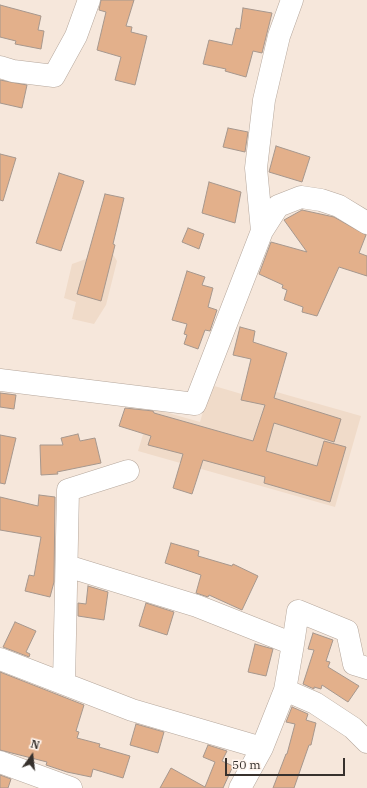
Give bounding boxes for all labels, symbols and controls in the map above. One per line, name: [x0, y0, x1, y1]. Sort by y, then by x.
north arrow: [12, 736, 52, 776]
text: N: [29, 737, 41, 752]
scale bar: [227, 750, 347, 776]
text: 50 m: [232, 757, 261, 772]

